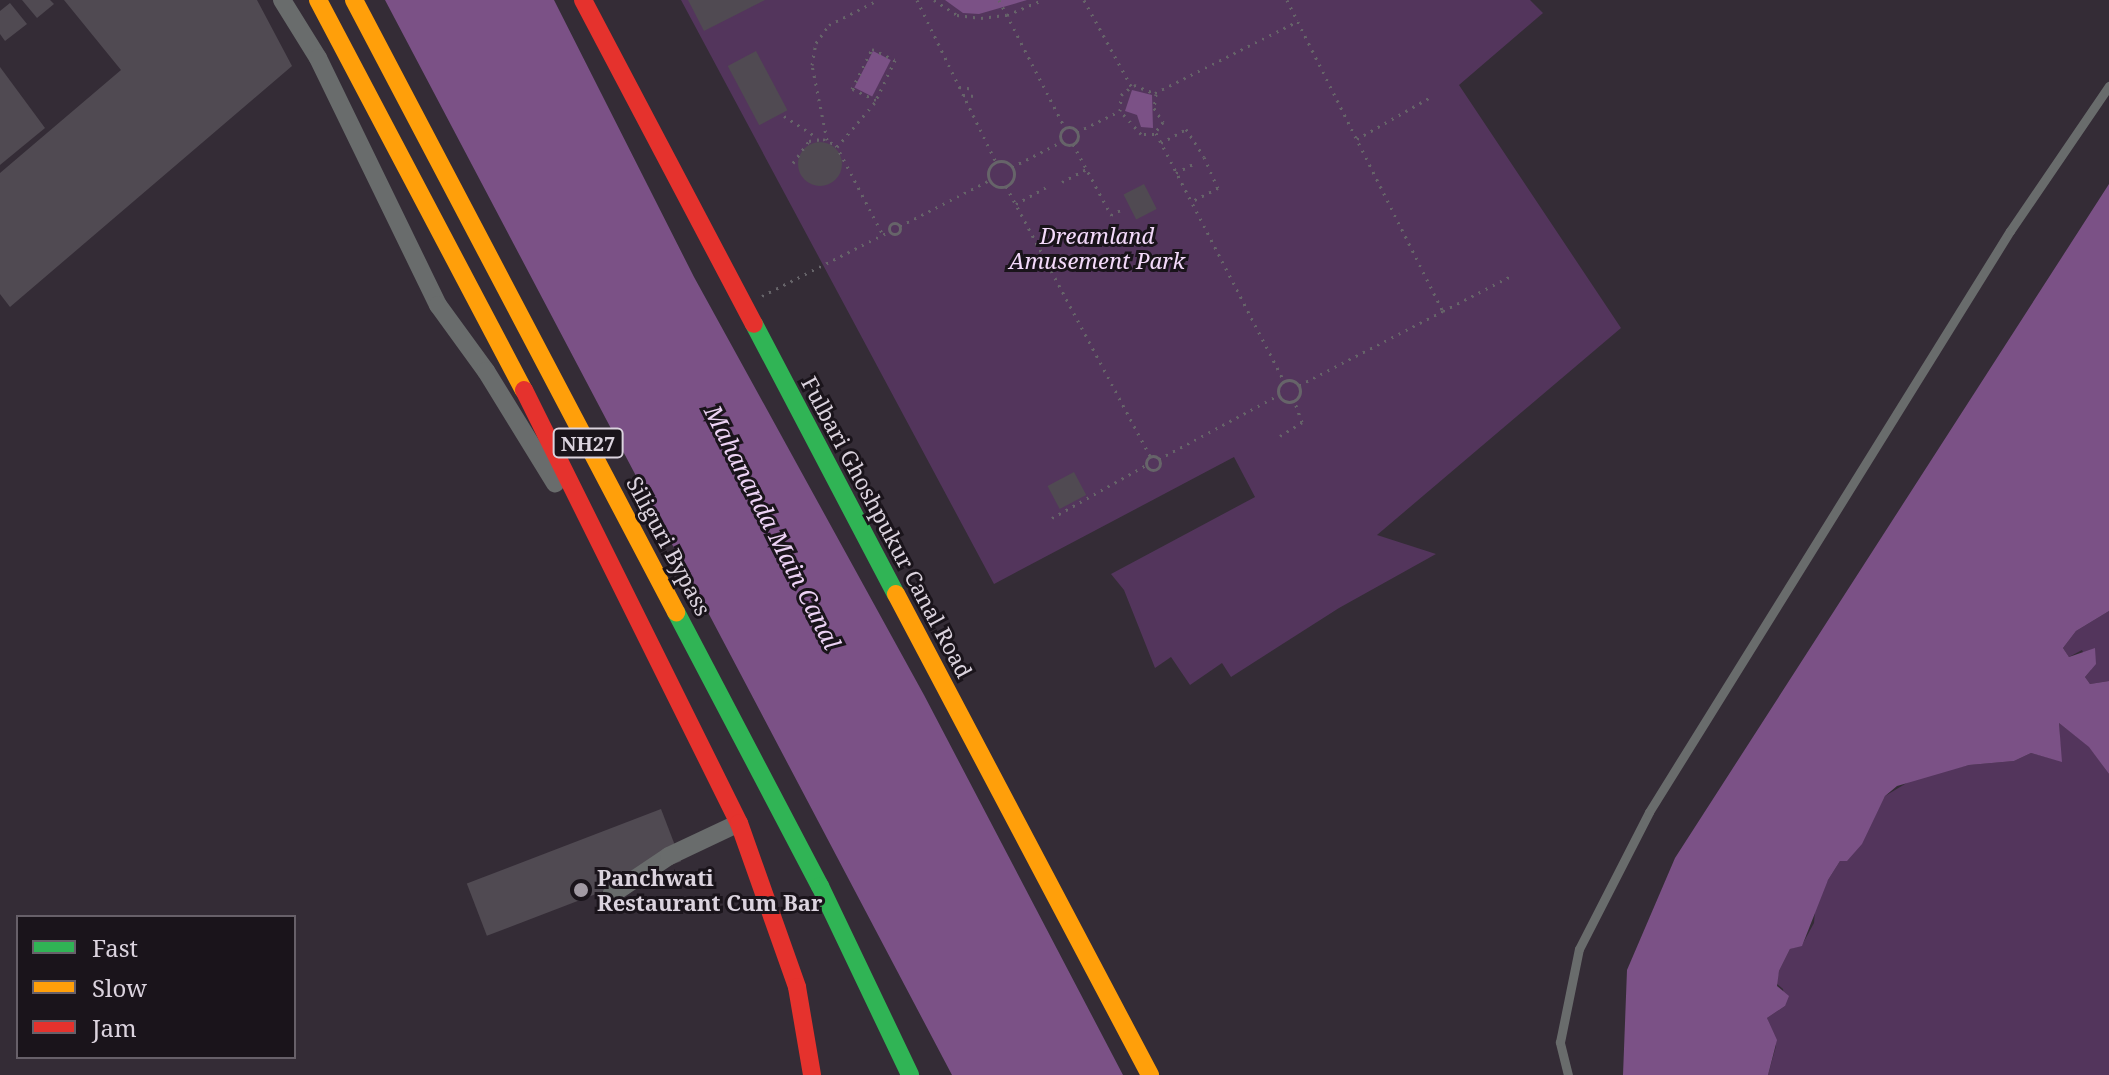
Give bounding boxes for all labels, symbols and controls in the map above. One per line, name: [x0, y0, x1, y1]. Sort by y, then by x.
park label: Dreamland Amusement Park: [1009, 222, 1185, 274]
street label: Fulbari Ghoshpukur Canal Road: [796, 372, 978, 682]
water label: Mahananda Main Canal: [699, 400, 847, 654]
road number: NH27: [552, 427, 624, 459]
street label: Siliguri Bypass: [621, 472, 717, 620]
place label: Panchwati Restaurant Cum Bar: [597, 864, 822, 916]
marker: Panchwati Restaurant Cum Bar: [572, 881, 590, 899]
legend: [16, 915, 296, 1059]
text: Fast: [92, 931, 138, 964]
text: Slow: [92, 971, 147, 1004]
text: Jam: [92, 1011, 137, 1044]

